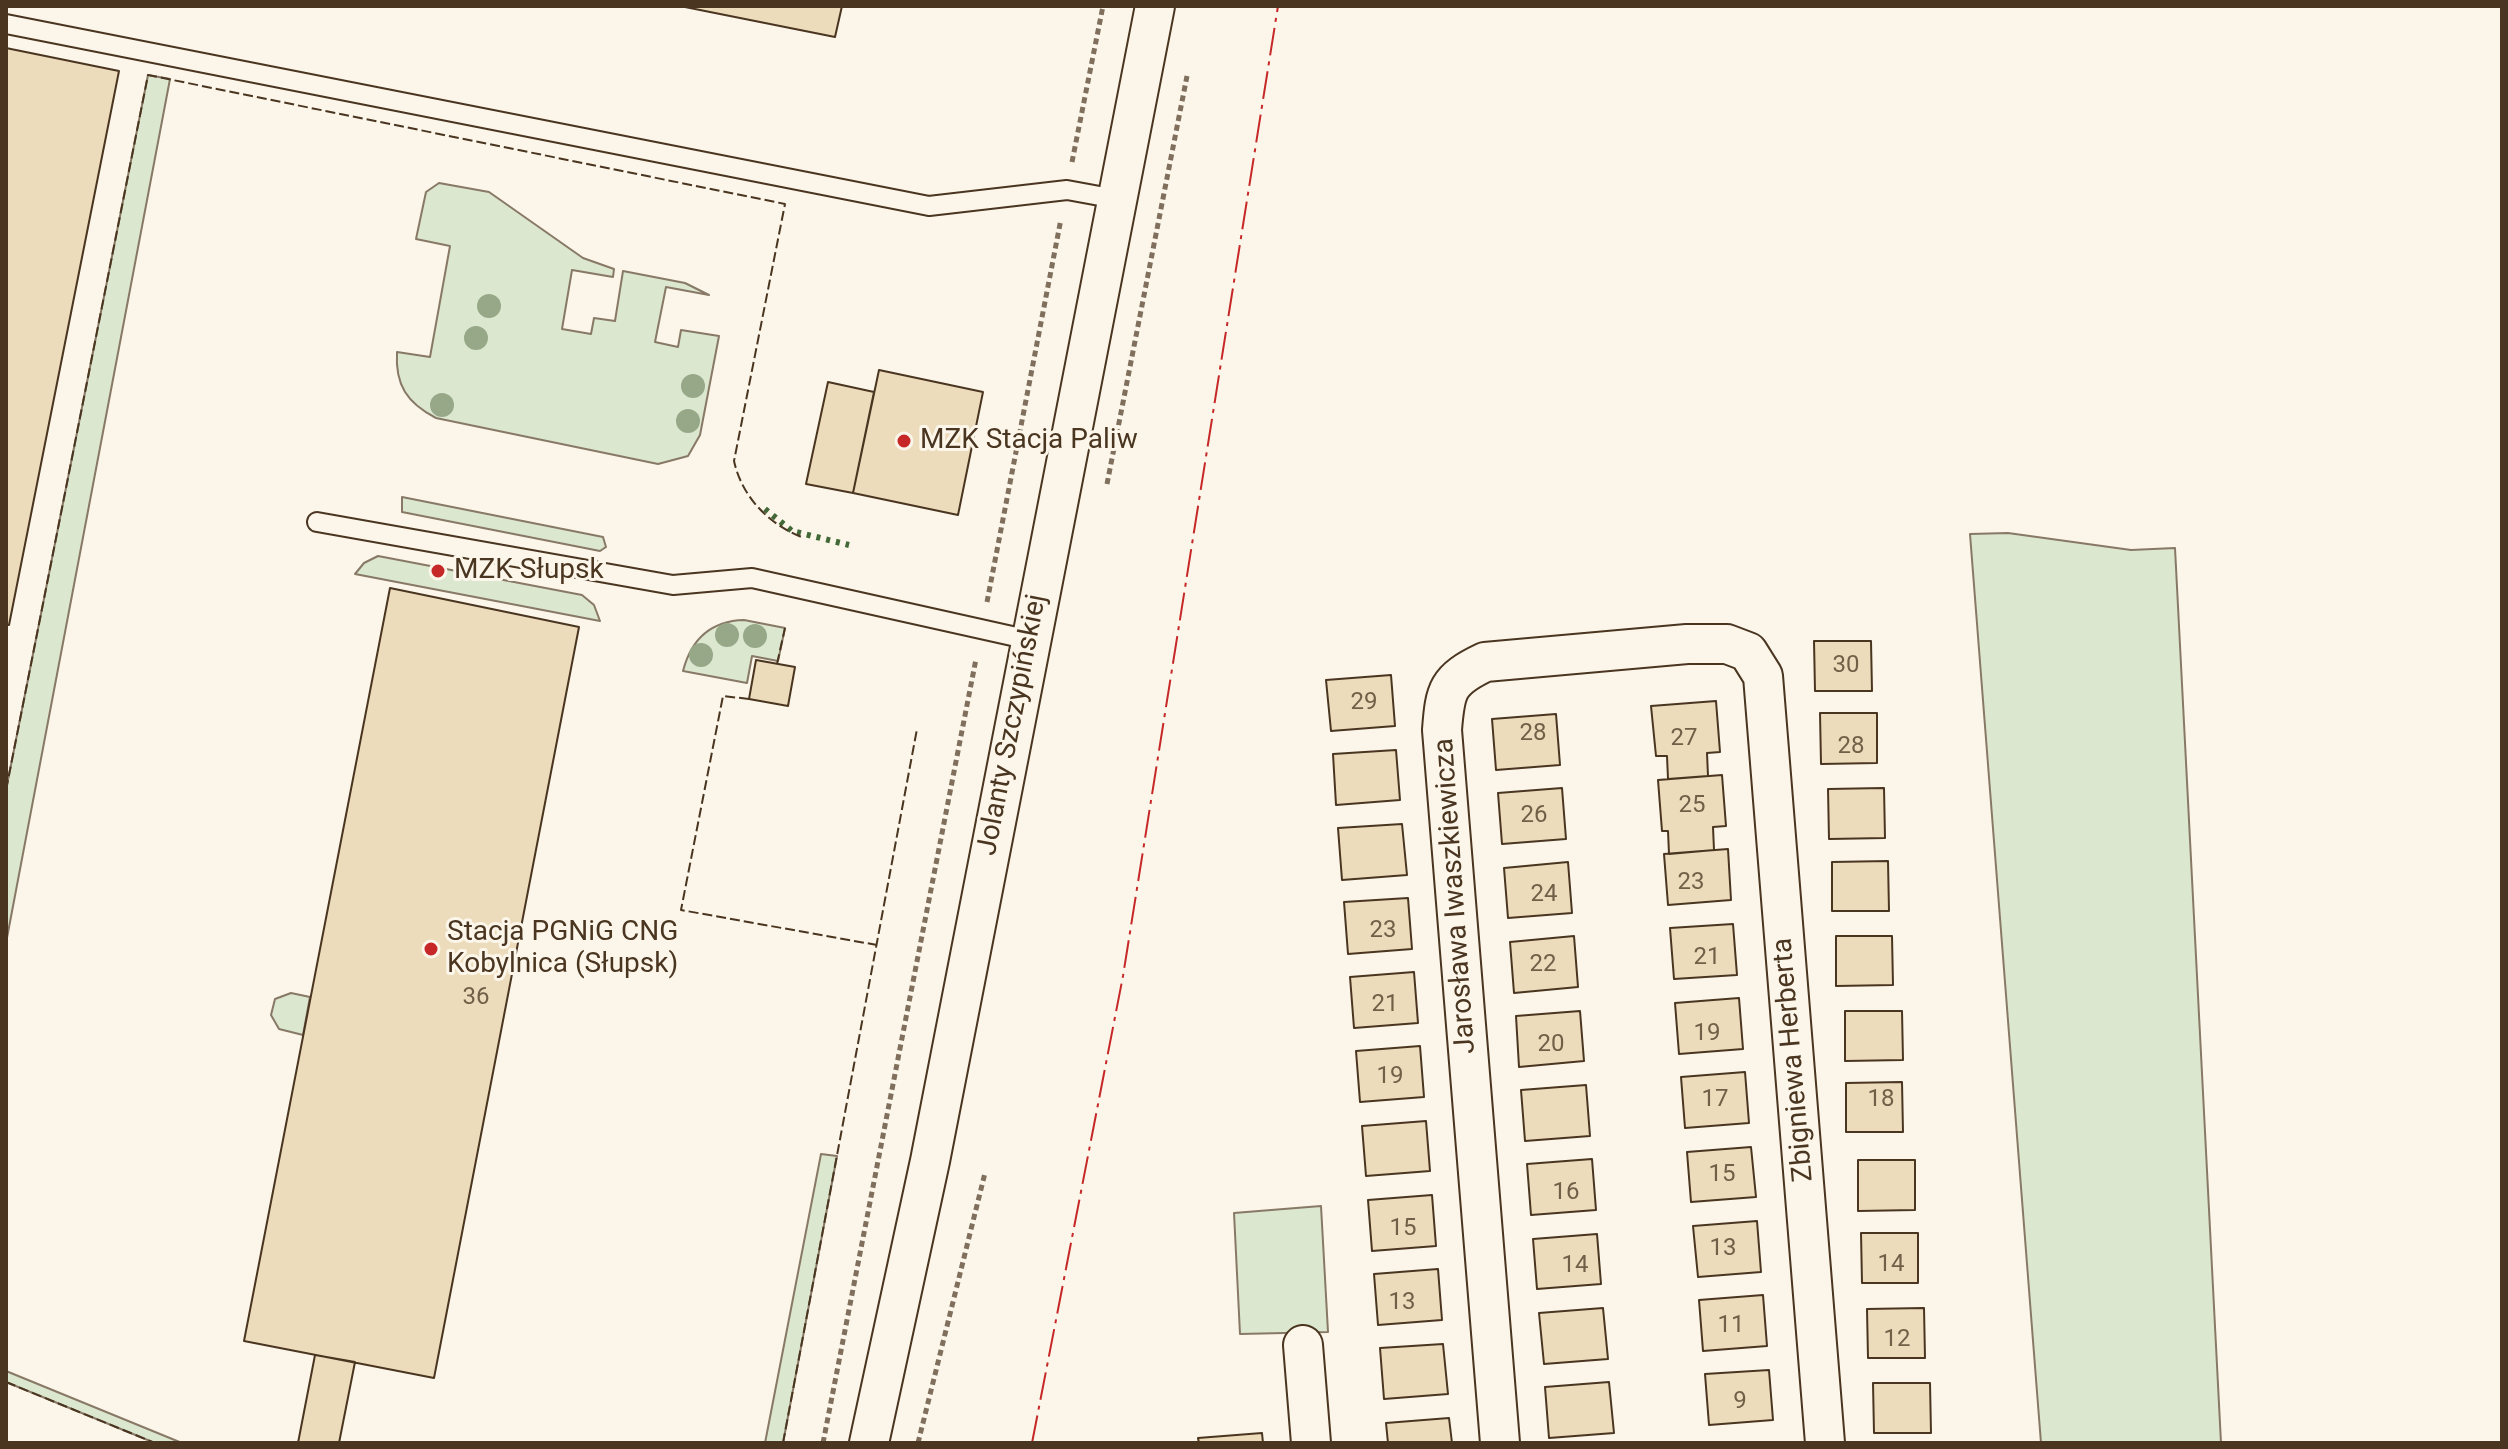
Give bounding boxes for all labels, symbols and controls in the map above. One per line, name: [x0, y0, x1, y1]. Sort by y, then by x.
place label: MZK Stacja Paliw: [920, 424, 1138, 458]
marker: MZK Stacja Paliw: [895, 432, 913, 450]
place label: MZK Słupsk: [454, 554, 604, 588]
marker: MZK Słupsk: [429, 562, 447, 580]
street label: Jolanty Szczypińskiej: [971, 592, 1055, 858]
house number: 30: [1833, 652, 1859, 680]
house number: 29: [1351, 689, 1377, 717]
house number: 28: [1520, 720, 1546, 748]
house number: 27: [1671, 725, 1697, 753]
house number: 28: [1838, 733, 1864, 761]
street label: Jarosława Iwaszkiewicza: [1428, 737, 1484, 1055]
house number: 25: [1679, 792, 1705, 820]
house number: 26: [1521, 802, 1547, 830]
house number: 23: [1678, 869, 1704, 897]
house number: 24: [1531, 881, 1557, 909]
place label: Stacja PGNiG CNG Kobylnica (Słupsk): [447, 916, 678, 982]
house number: 23: [1370, 917, 1396, 945]
street label: Zbigniewa Herberta: [1767, 937, 1821, 1183]
marker: Stacja PGNiG CNG Kobylnica (Słupsk): [422, 940, 440, 958]
house number: 21: [1694, 944, 1720, 972]
house number: 22: [1530, 951, 1556, 979]
house number: 36: [463, 984, 489, 1012]
house number: 21: [1372, 991, 1398, 1019]
house number: 19: [1694, 1020, 1720, 1048]
house number: 20: [1538, 1031, 1564, 1059]
house number: 19: [1377, 1063, 1403, 1091]
house number: 17: [1702, 1086, 1728, 1114]
house number: 18: [1868, 1086, 1894, 1114]
house number: 15: [1709, 1161, 1735, 1189]
house number: 16: [1553, 1179, 1579, 1207]
house number: 15: [1390, 1215, 1416, 1243]
house number: 13: [1710, 1235, 1736, 1263]
house number: 14: [1878, 1251, 1904, 1279]
house number: 14: [1562, 1252, 1588, 1280]
house number: 13: [1389, 1289, 1415, 1317]
house number: 11: [1718, 1312, 1744, 1340]
house number: 12: [1884, 1326, 1910, 1354]
house number: 9: [1733, 1388, 1747, 1416]

